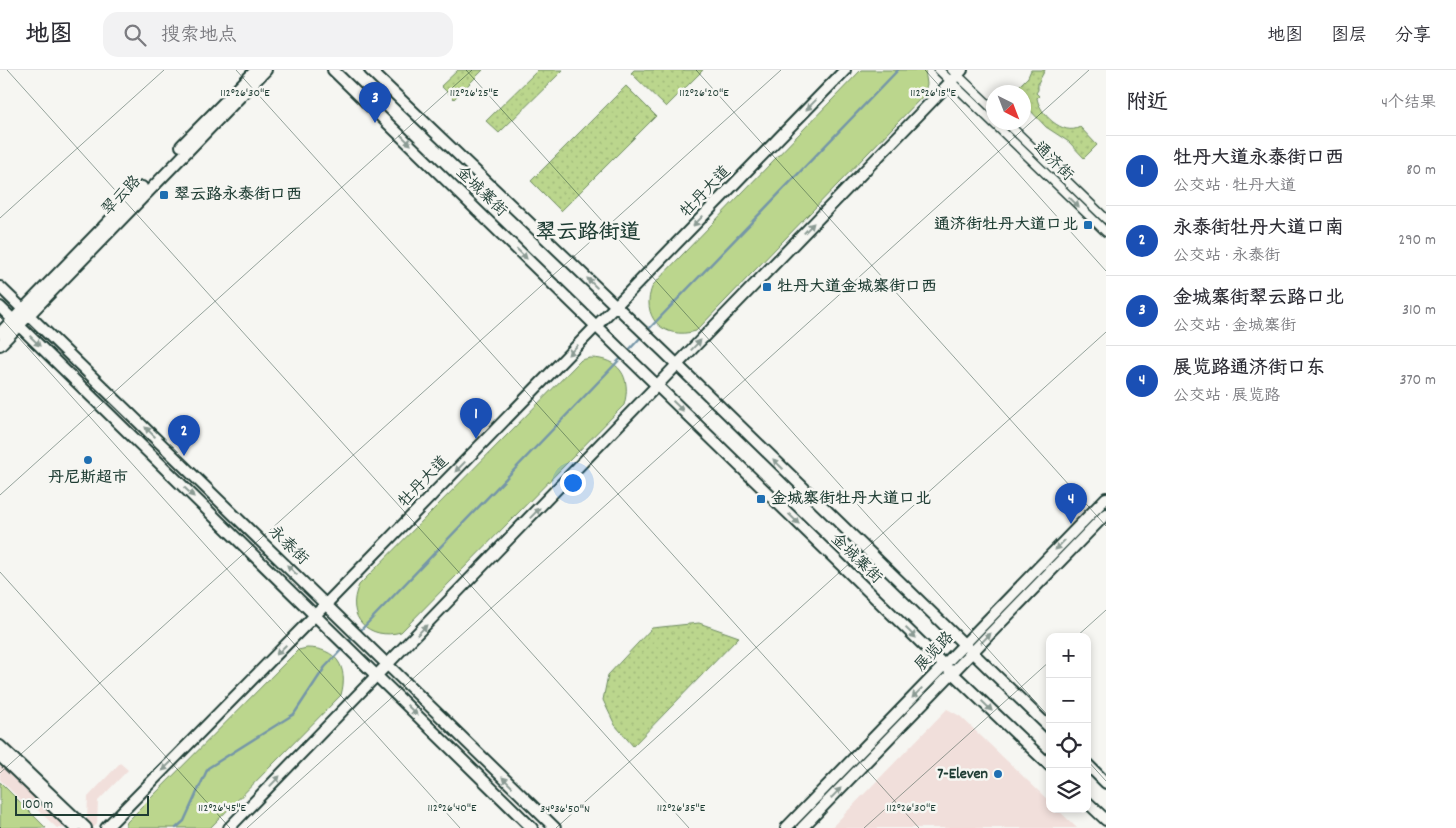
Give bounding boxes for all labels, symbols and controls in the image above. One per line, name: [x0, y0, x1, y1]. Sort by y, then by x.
search box: [103, 12, 453, 57]
text: 地图: [25, 19, 73, 53]
icon: search: [121, 21, 149, 49]
text: 搜索地点: [161, 23, 237, 50]
text: 地图: [1267, 24, 1303, 49]
text: 图层: [1331, 24, 1367, 49]
text: 分享: [1395, 24, 1431, 49]
pin: 3: [359, 82, 391, 123]
text: 112°26'30"E: [220, 85, 270, 102]
text: 112°26'25"E: [450, 85, 499, 102]
text: 112°26'20"E: [679, 85, 729, 102]
text: 112°26'15"E: [910, 85, 956, 102]
north arrow: [986, 85, 1031, 130]
text: 附近: [1126, 89, 1168, 119]
text: 4个结果: [1381, 92, 1436, 115]
one-way arrow: [806, 99, 818, 111]
one-way arrow: [399, 134, 411, 146]
street label: 通济街: [1028, 137, 1078, 187]
text: 牡丹大道永泰街口西: [1173, 146, 1344, 173]
text: 1: [1140, 159, 1144, 182]
text: 80 m: [1406, 159, 1436, 182]
street label: 金城寨街: [450, 161, 512, 223]
street label: 牡丹大道: [675, 161, 737, 223]
street label: 翠云路: [97, 171, 147, 221]
text: 公交站 · 牡丹大道: [1173, 175, 1296, 198]
place label: 翠云路永泰街口西: [174, 184, 302, 207]
marker: 翠云路永泰街口西: [158, 189, 170, 201]
one-way arrow: [1068, 196, 1080, 208]
place label: 通济街牡丹大道口北: [934, 214, 1078, 237]
one-way arrow: [692, 215, 704, 227]
text: 永泰街牡丹大道口南: [1173, 216, 1344, 243]
district label: 翠云路街道: [536, 219, 641, 249]
marker: 通济街牡丹大道口北: [1082, 219, 1094, 231]
one-way arrow: [803, 223, 815, 235]
text: 2: [1139, 229, 1146, 252]
text: 290 m: [1398, 229, 1436, 252]
text: 公交站 · 永泰街: [1173, 245, 1280, 268]
one-way arrow: [516, 247, 528, 259]
place label: 牡丹大道金城寨街口西: [777, 276, 937, 299]
one-way arrow: [587, 277, 599, 289]
marker: 牡丹大道金城寨街口西: [761, 281, 773, 293]
text: 金城寨街翠云路口北: [1173, 286, 1344, 313]
text: 3: [1138, 299, 1146, 322]
text: 310 m: [1402, 299, 1436, 322]
text: 公交站 · 金城寨街: [1173, 315, 1296, 338]
one-way arrow: [29, 335, 41, 347]
one-way arrow: [690, 340, 702, 352]
one-way arrow: [567, 344, 579, 356]
text: 展览路通济街口东: [1173, 356, 1325, 383]
text: 4: [1139, 369, 1145, 392]
text: 370 m: [1399, 369, 1436, 392]
text: 公交站 · 展览路: [1173, 385, 1280, 408]
pin: 1: [460, 398, 492, 439]
one-way arrow: [672, 400, 684, 412]
pin: 2: [168, 415, 200, 456]
one-way arrow: [144, 427, 156, 439]
street label: 牡丹大道: [393, 451, 455, 513]
marker: 丹尼斯超市: [82, 454, 94, 466]
one-way arrow: [773, 458, 785, 470]
one-way arrow: [454, 461, 466, 473]
place label: 丹尼斯超市: [48, 467, 128, 490]
your location: [560, 470, 586, 496]
pin: 4: [1055, 483, 1087, 524]
one-way arrow: [182, 486, 194, 498]
place label: 金城寨街牡丹大道口北: [771, 488, 931, 511]
marker: 金城寨街牡丹大道口北: [755, 493, 767, 505]
one-way arrow: [529, 507, 541, 519]
one-way arrow: [788, 513, 800, 525]
street label: 永泰街: [263, 521, 313, 571]
street label: 金城寨街: [825, 528, 887, 590]
one-way arrow: [1054, 539, 1066, 551]
one-way arrow: [286, 564, 298, 576]
one-way arrow: [416, 624, 428, 636]
one-way arrow: [904, 627, 916, 639]
street label: 展览路: [910, 627, 960, 677]
one-way arrow: [980, 632, 992, 644]
map controls: [1046, 633, 1091, 813]
button: +: [1046, 633, 1091, 678]
one-way arrow: [275, 644, 287, 656]
button: −: [1046, 678, 1091, 723]
one-way arrow: [911, 686, 923, 698]
one-way arrow: [981, 700, 993, 712]
one-way arrow: [406, 704, 418, 716]
button: locate: [1046, 723, 1091, 768]
one-way arrow: [161, 760, 173, 772]
place label: 7-Eleven: [937, 763, 988, 786]
marker: 7-Eleven: [992, 768, 1004, 780]
button: layers: [1046, 768, 1091, 813]
one-way arrow: [269, 775, 281, 787]
one-way arrow: [502, 776, 514, 788]
one-way arrow: [829, 787, 841, 799]
scale bar: [15, 793, 149, 816]
text: 100 m: [22, 795, 53, 815]
text: 112°26'45"E: [198, 800, 247, 817]
text: 112°26'40"E: [427, 800, 477, 817]
text: 112°26'35"E: [657, 800, 706, 817]
text: 112°26'30"E: [886, 800, 936, 817]
text: 34°36'50"N: [540, 801, 590, 818]

